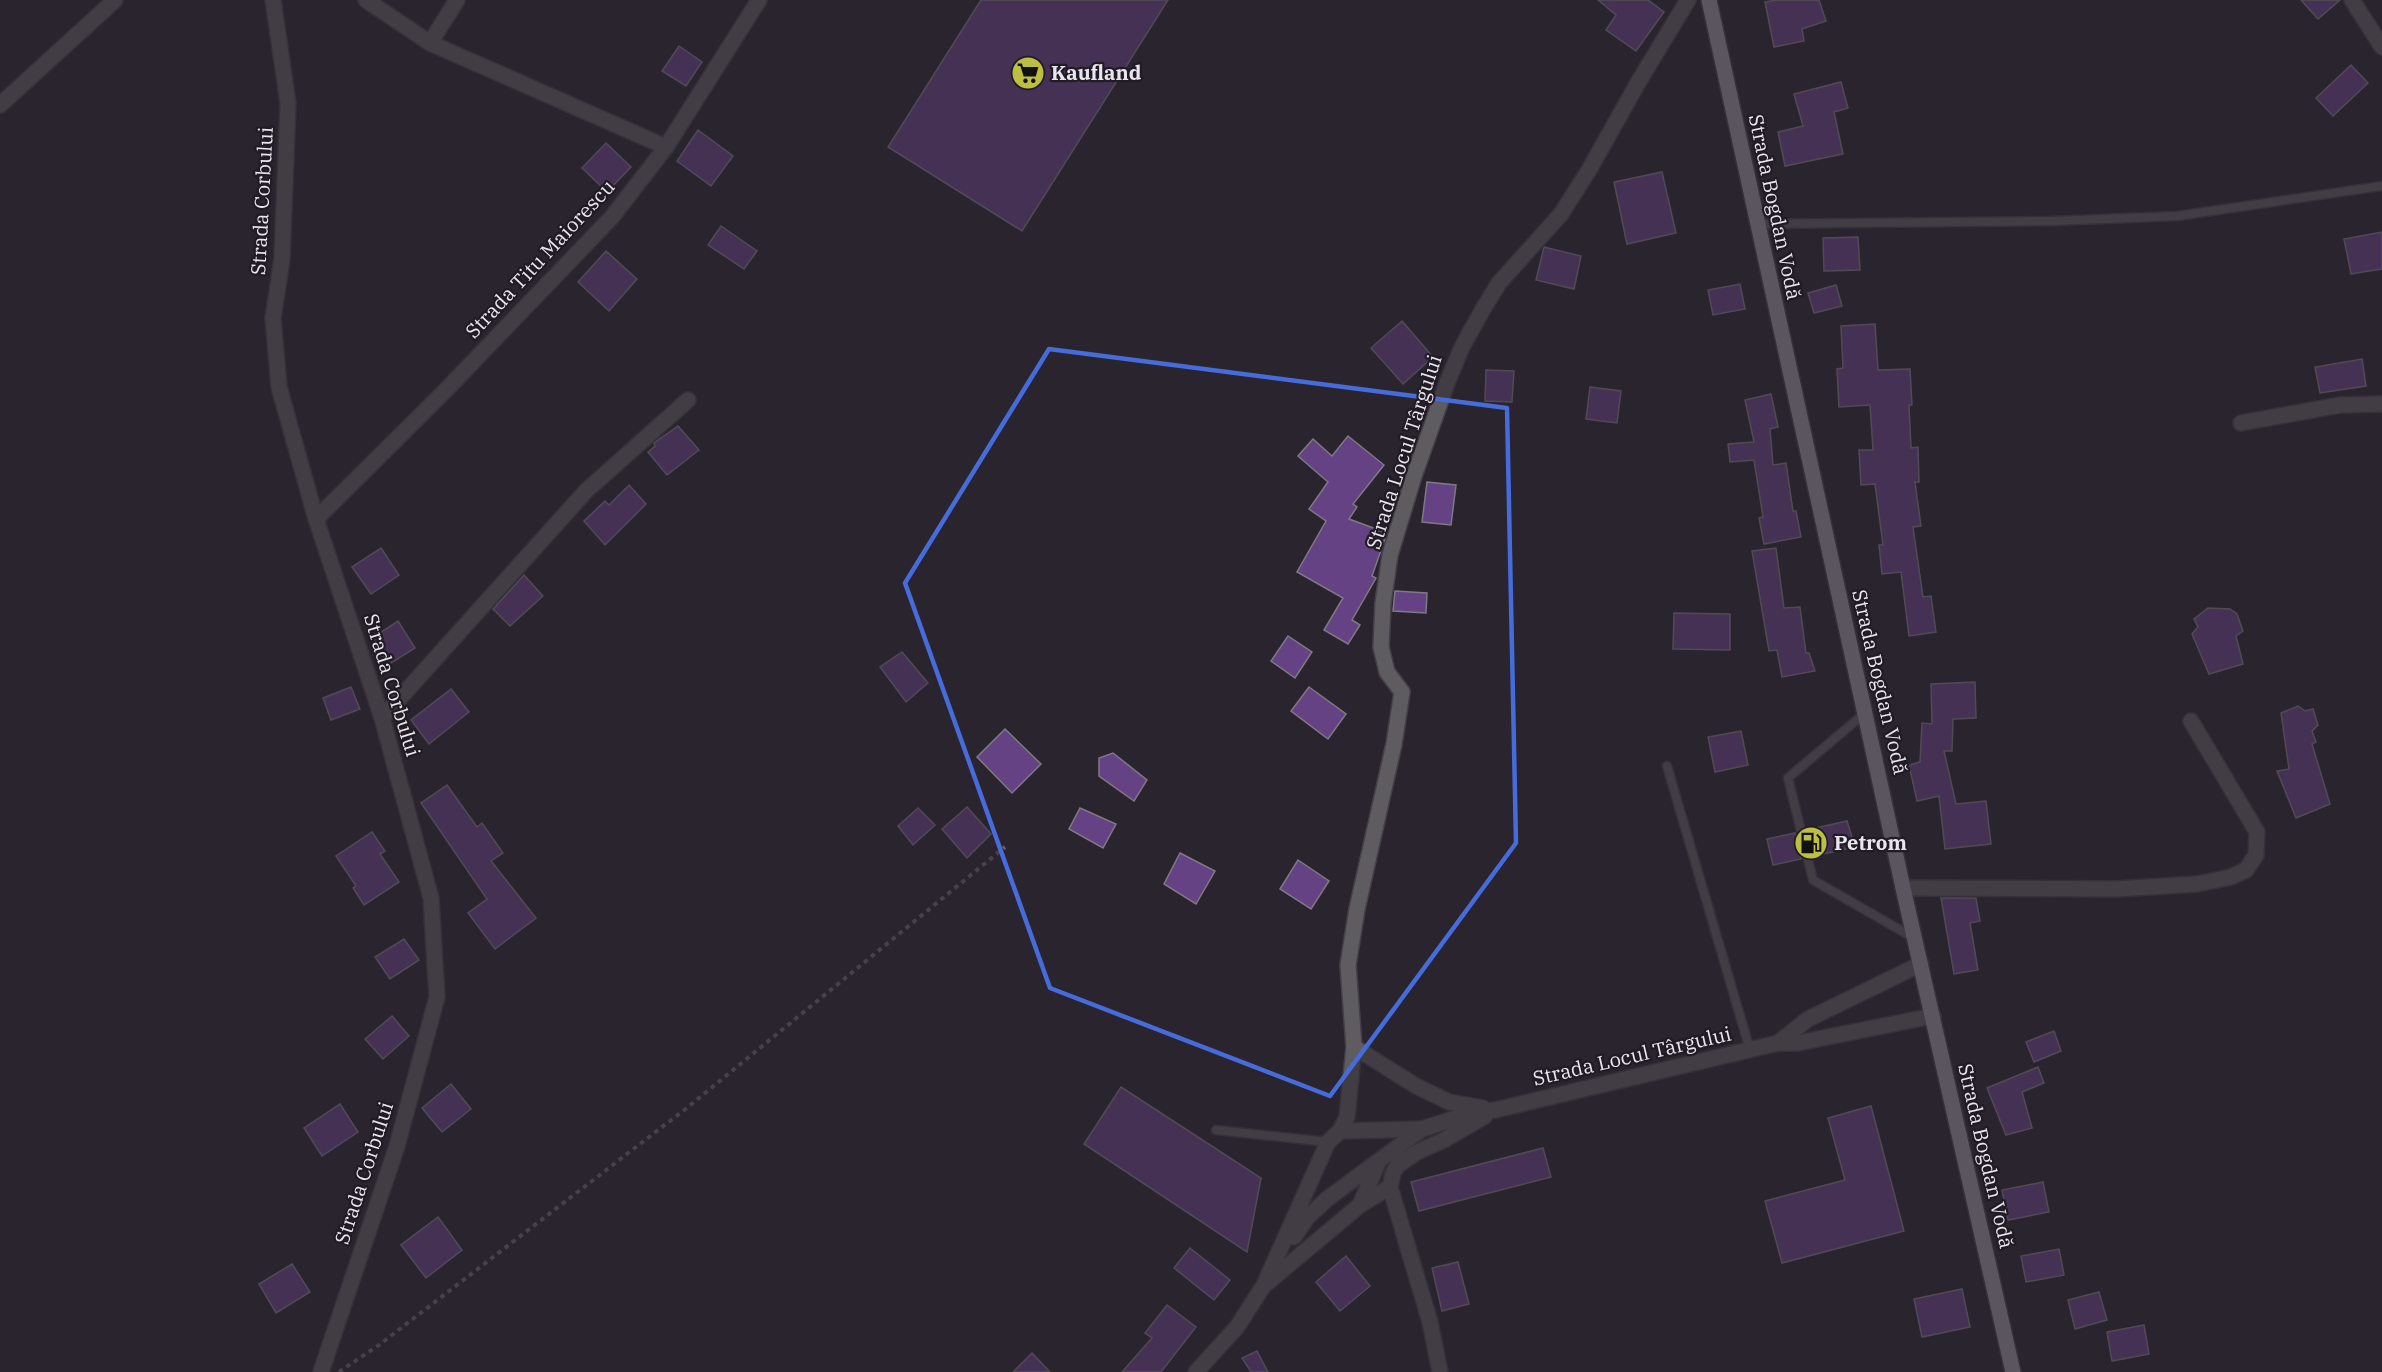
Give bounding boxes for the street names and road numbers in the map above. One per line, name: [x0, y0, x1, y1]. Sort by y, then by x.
street label: Strada Bogdan Vodă: [1743, 112, 1808, 302]
street label: Strada Corbului: [244, 126, 279, 276]
street label: Strada Titu Maiorescu: [459, 173, 620, 344]
street label: Strada Locul Târgului: [1359, 351, 1448, 553]
street label: Strada Bogdan Vodă: [1846, 587, 1915, 777]
street label: Strada Corbului: [358, 610, 427, 760]
street label: Strada Locul Târgului: [1530, 1020, 1734, 1091]
street label: Strada Bogdan Vodă: [1952, 1061, 2021, 1251]
street label: Strada Corbului: [328, 1098, 399, 1248]

